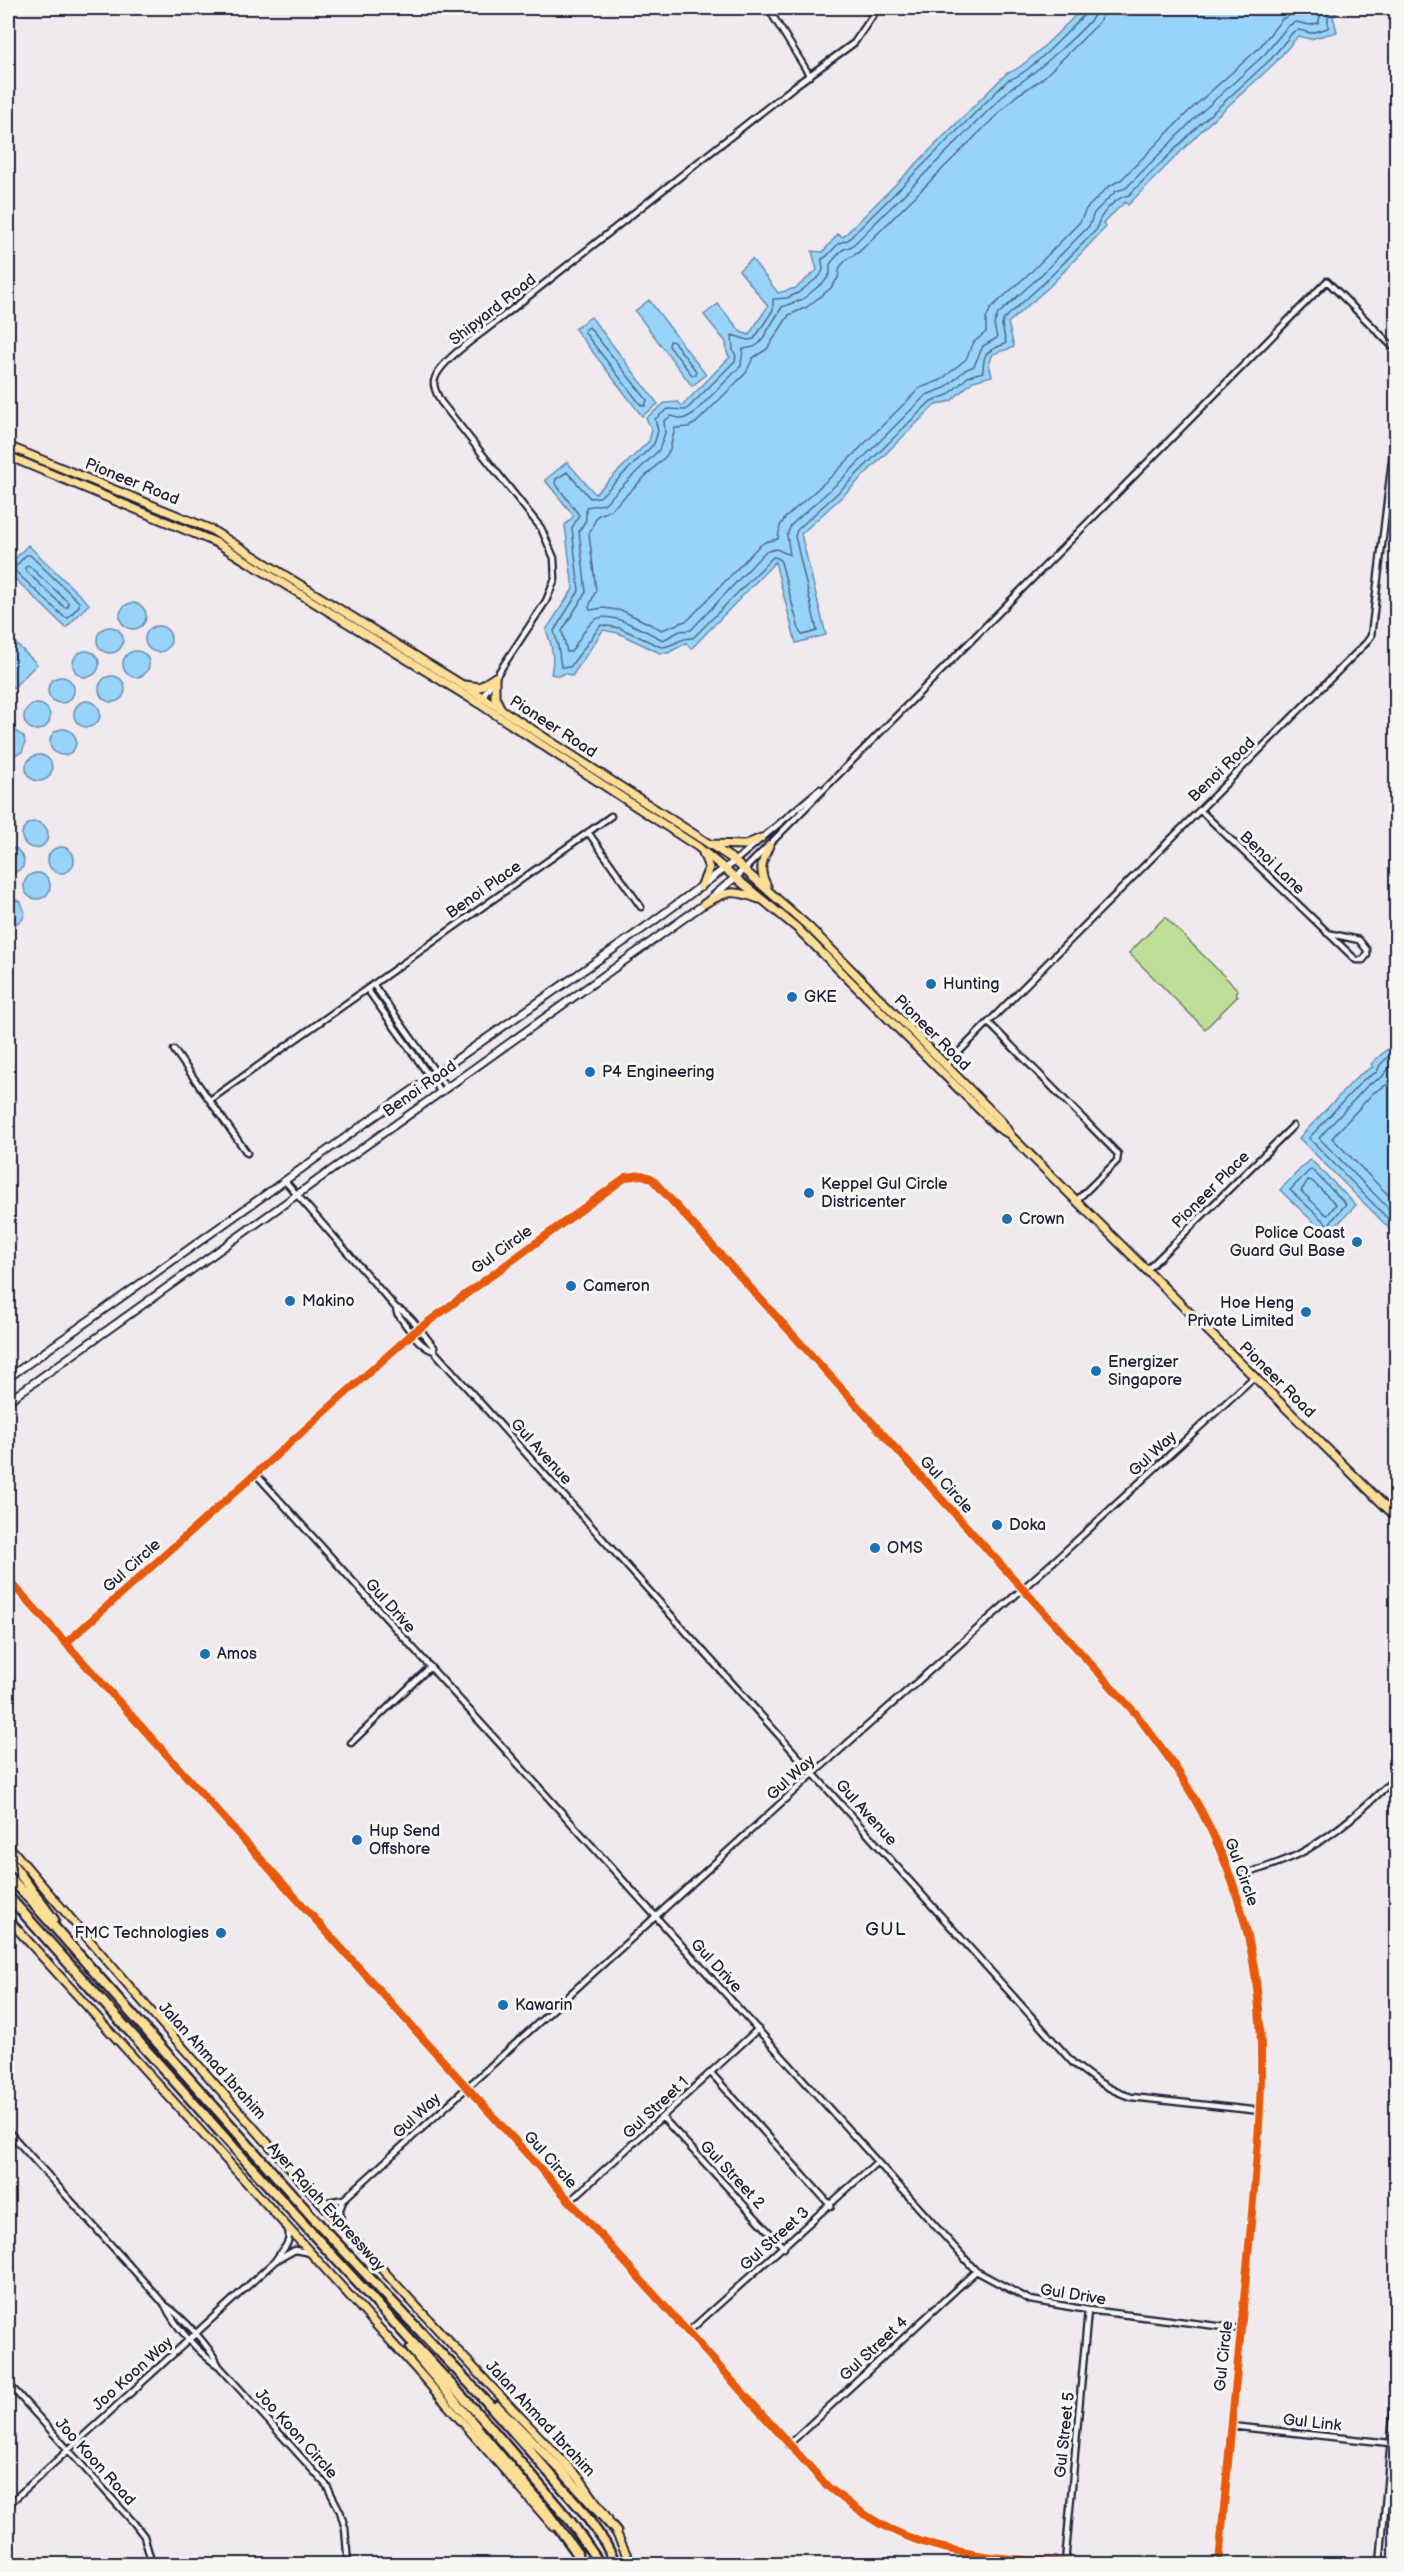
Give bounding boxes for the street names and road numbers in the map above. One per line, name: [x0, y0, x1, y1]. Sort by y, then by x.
street label: Shipyard Road: [446, 270, 540, 350]
street label: Pioneer Road: [82, 455, 182, 509]
street label: Pioneer Road: [506, 692, 600, 762]
street label: Benoi Road: [1185, 734, 1259, 806]
street label: Benoi Lane: [1236, 827, 1309, 899]
street label: Benoi Place: [443, 857, 526, 923]
street label: Pioneer Road: [890, 991, 974, 1075]
street label: Benoi Road: [380, 1057, 460, 1121]
street label: Pioneer Place: [1168, 1147, 1254, 1233]
street label: Gul Circle: [468, 1221, 537, 1279]
street label: Pioneer Road: [1235, 1338, 1319, 1422]
street label: Gul Avenue: [506, 1415, 576, 1489]
street label: Gul Way: [1125, 1427, 1181, 1481]
street label: Gul Circle: [915, 1452, 977, 1518]
street label: Gul Circle: [99, 1535, 165, 1597]
street label: Gul Drive: [361, 1575, 420, 1637]
street label: Gul Way: [763, 1751, 820, 1805]
street label: Gul Avenue: [831, 1776, 901, 1850]
street label: Gul Circle: [1220, 1835, 1262, 1909]
street label: Gul Drive: [686, 1935, 746, 1997]
street label: Jalan Ahmad Ibrahim: [154, 1998, 270, 2124]
street label: Gul Street 1: [619, 2073, 693, 2143]
street label: Gul Way: [389, 2089, 445, 2143]
street label: Gul Circle: [519, 2127, 581, 2193]
street label: Gul Street 2: [696, 2137, 769, 2213]
street label: Ayer Rajah Expressway: [263, 2139, 389, 2276]
street label: Gul Street 3: [736, 2203, 814, 2275]
street label: Gul Drive: [1039, 2280, 1108, 2310]
street label: Gul Street 4: [836, 2312, 912, 2385]
street label: Gul Circle: [1211, 2319, 1237, 2392]
street label: Joo Koon Way: [89, 2332, 178, 2415]
street label: Jalan Ahmad Ibrahim: [481, 2357, 599, 2481]
street label: Joo Koon Circle: [251, 2385, 342, 2483]
street label: Gul Street 5: [1051, 2391, 1079, 2479]
street label: Gul Link: [1282, 2410, 1342, 2436]
street label: Joo Koon Road: [51, 2414, 139, 2510]

